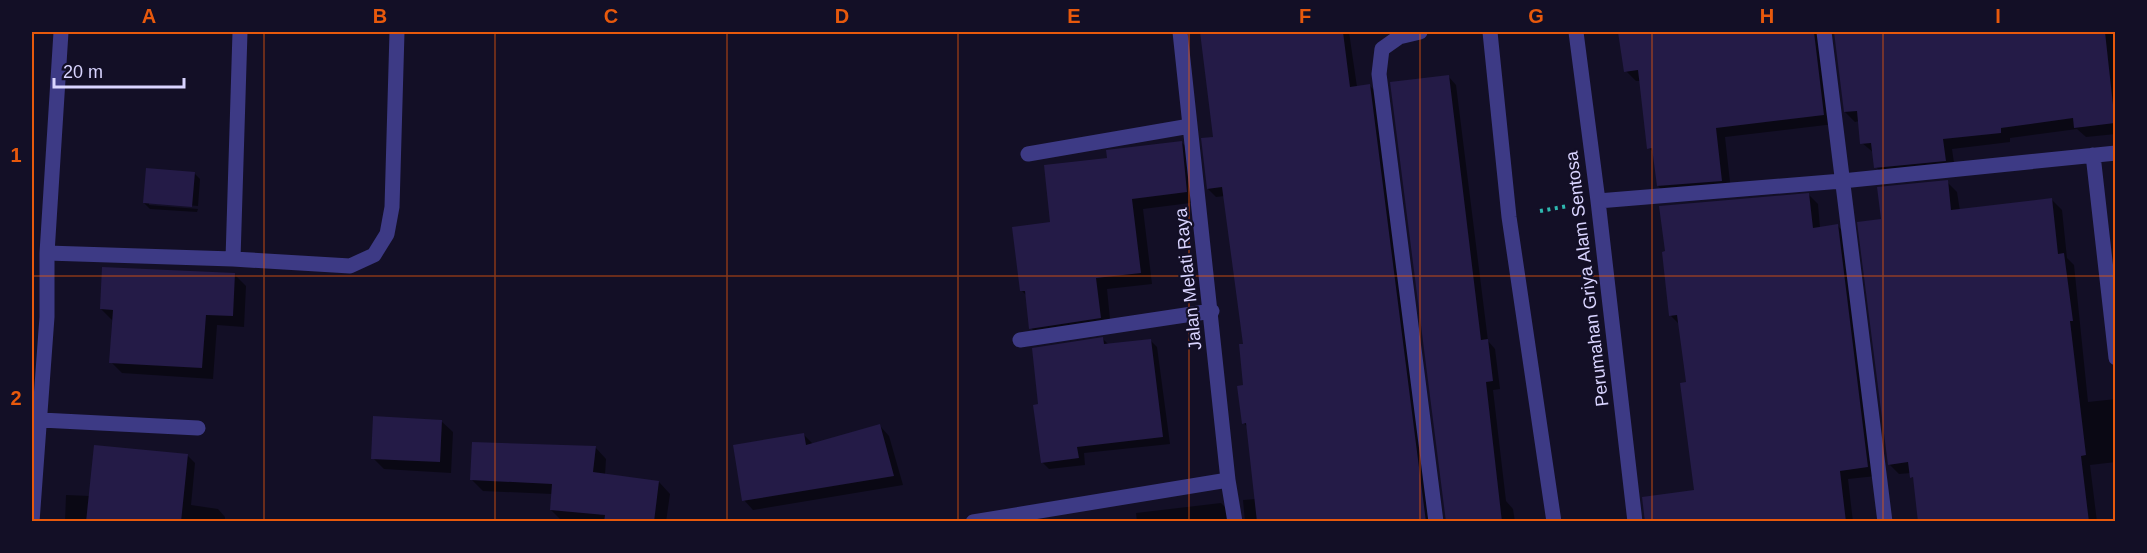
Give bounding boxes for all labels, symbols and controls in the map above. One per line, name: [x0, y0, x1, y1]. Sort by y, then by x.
text: A: [142, 5, 156, 27]
text: B: [373, 5, 387, 27]
text: C: [604, 5, 618, 27]
text: D: [835, 5, 849, 27]
text: E: [1067, 5, 1081, 27]
text: F: [1299, 5, 1311, 27]
text: G: [1528, 5, 1544, 27]
text: H: [1760, 5, 1774, 27]
text: I: [1995, 5, 2001, 27]
scale bar: [54, 51, 184, 89]
text: 20 m: [63, 62, 103, 82]
text: 1: [10, 144, 22, 166]
street label: Perumahan Griya Alam Sentosa: [1561, 149, 1613, 408]
street label: Jalan Melati Raya: [1170, 206, 1205, 351]
text: 2: [10, 387, 22, 409]

